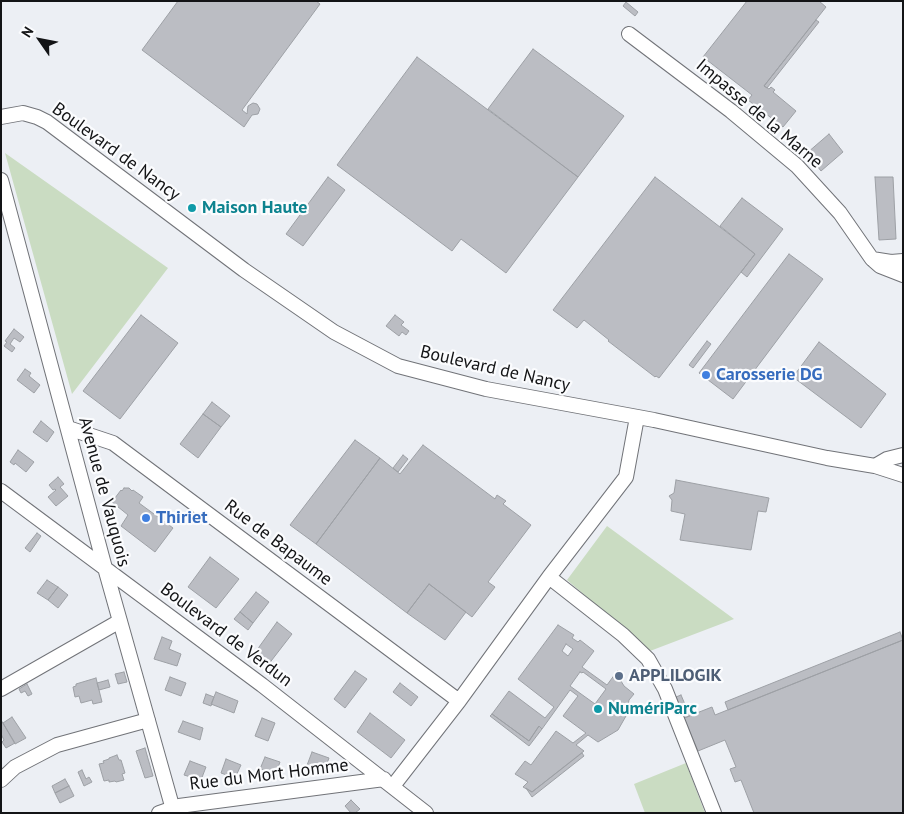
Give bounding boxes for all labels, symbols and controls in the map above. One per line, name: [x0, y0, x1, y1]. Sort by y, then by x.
north arrow: [15, 15, 65, 65]
text: N: [17, 23, 37, 41]
street label: Impasse de la Marne: [691, 55, 827, 173]
street label: Boulevard de Nancy: [48, 98, 184, 206]
place label: Maison Haute: [202, 197, 307, 219]
marker: Maison Haute: [186, 202, 198, 214]
street label: Boulevard de Nancy: [418, 341, 572, 397]
place label: Carosserie DG: [716, 364, 823, 386]
marker: Carosserie DG: [700, 369, 712, 381]
street label: Avenue de Vauquois: [74, 415, 134, 569]
street label: Rue de Bapaume: [220, 495, 336, 591]
place label: Thiriet: [156, 507, 207, 529]
marker: Thiriet: [140, 512, 152, 524]
street label: Boulevard de Verdun: [156, 578, 296, 692]
place label: APPLILOGIK: [629, 665, 722, 687]
marker: APPLILOGIK: [613, 670, 625, 682]
place label: NumériParc: [608, 698, 697, 720]
marker: NumériParc: [592, 703, 604, 715]
street label: Rue du Mort Homme: [188, 755, 350, 795]

